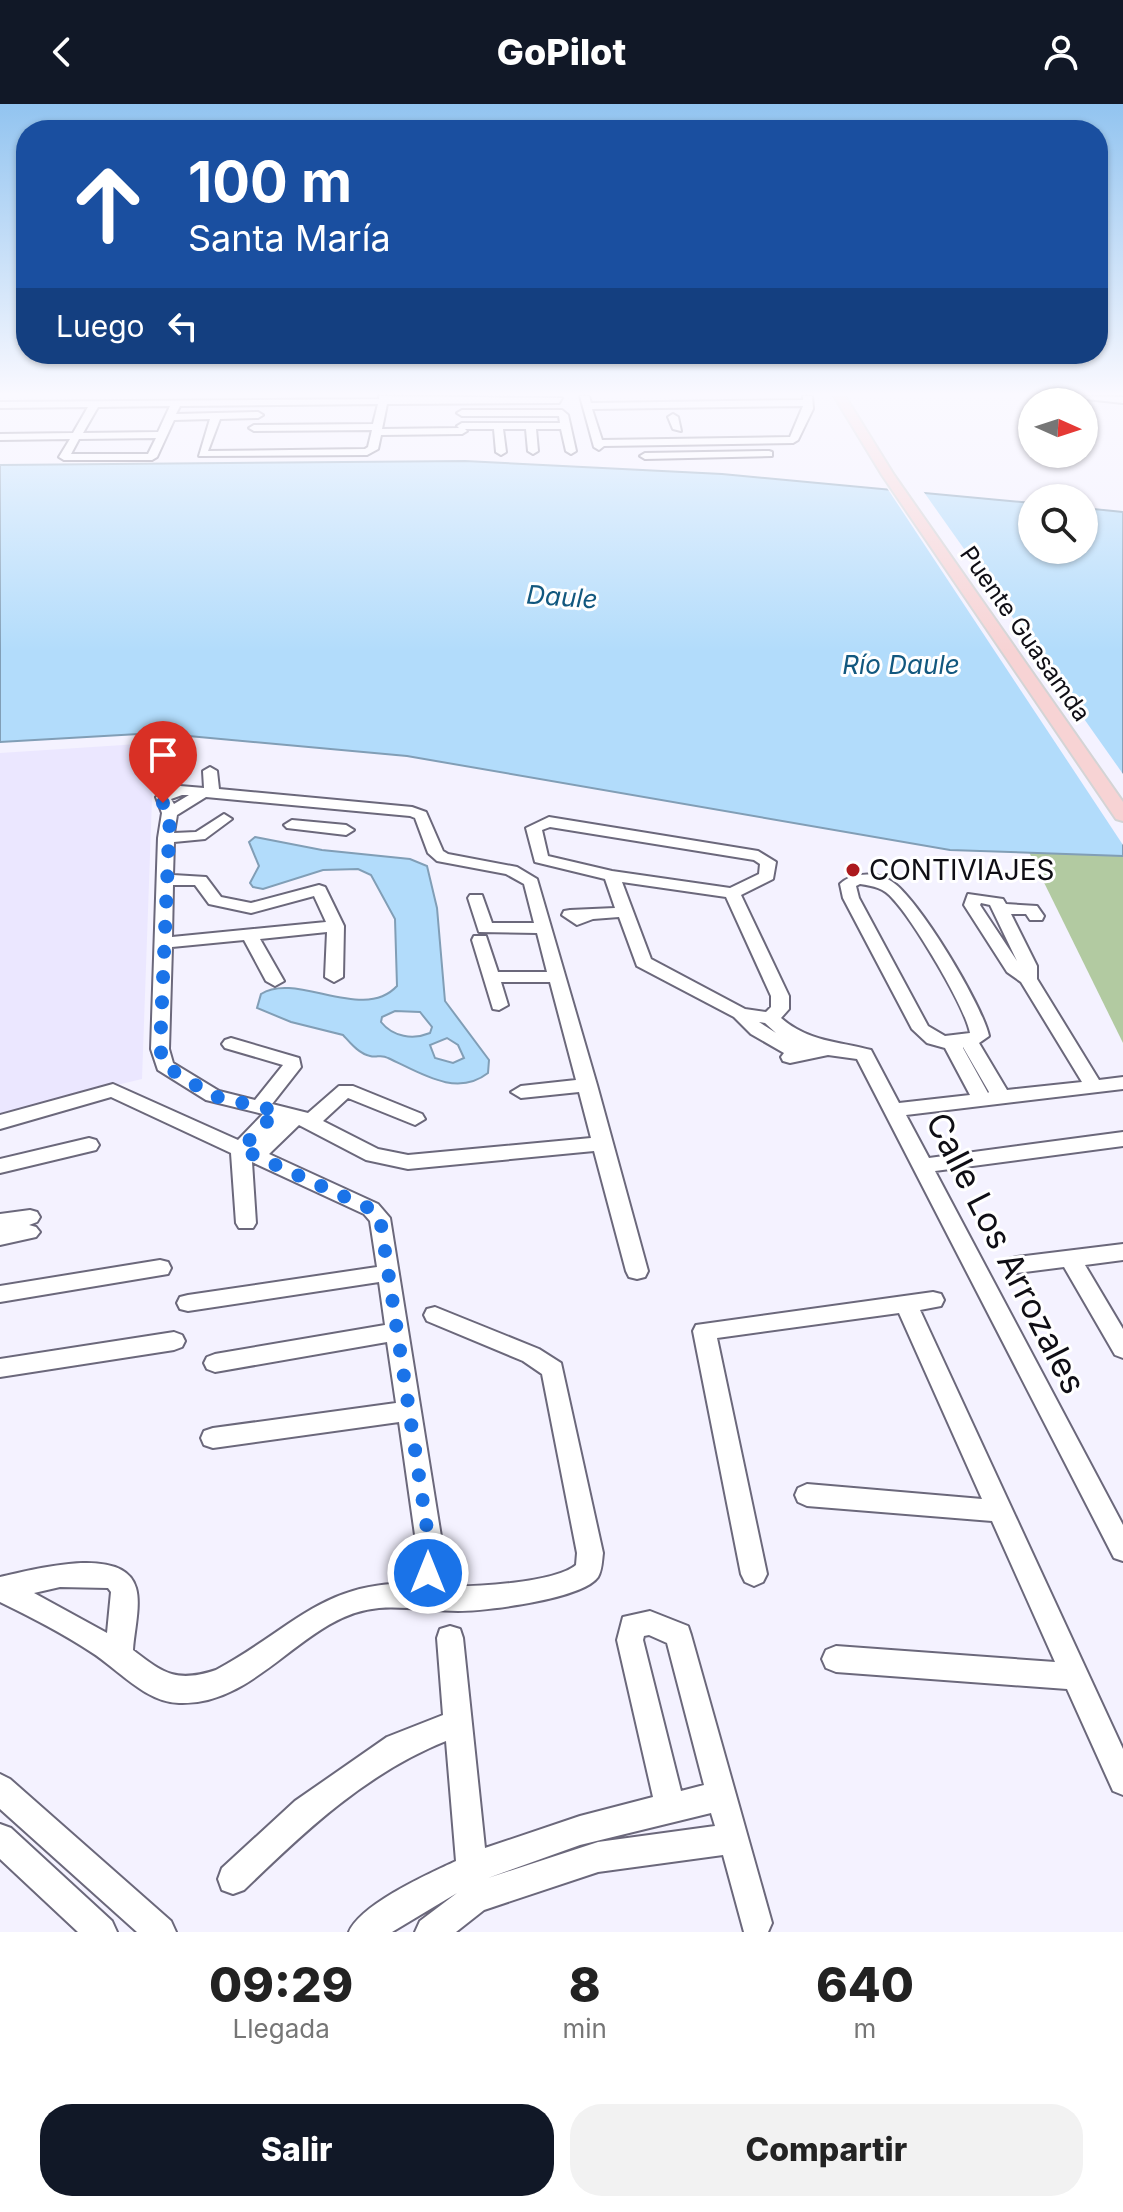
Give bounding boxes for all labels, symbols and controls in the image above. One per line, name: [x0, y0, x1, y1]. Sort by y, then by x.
icon: back: [40, 30, 84, 74]
text: GoPilot: [497, 30, 626, 74]
icon: person: [1039, 30, 1083, 74]
text: 100 m: [188, 148, 352, 216]
icon: ahead: [56, 152, 160, 256]
text: Santa María: [188, 216, 391, 260]
icon: left: [161, 304, 205, 348]
text: Luego: [56, 308, 145, 344]
north arrow: [1018, 388, 1098, 468]
map controls: [1018, 388, 1098, 564]
button: search: [1018, 484, 1098, 564]
street label: Puente Guasamda: [954, 541, 1097, 727]
water label: Daule: [525, 579, 599, 614]
water label: Río Daule: [842, 649, 960, 680]
pin: [129, 721, 197, 803]
icon: arrive: [141, 733, 185, 777]
place label: CONTIVIAJES: [869, 853, 1055, 887]
marker: CONTIVIAJES: [844, 861, 862, 879]
street label: Calle Los Arrozales: [918, 1105, 1095, 1400]
position arrow: [386, 1531, 470, 1615]
text: 09:29: [209, 1955, 353, 2014]
text: 8: [569, 1955, 601, 2014]
text: 640: [816, 1955, 914, 2014]
text: Llegada: [233, 2013, 330, 2044]
text: min: [562, 2013, 607, 2044]
text: m: [854, 2013, 876, 2044]
button: Salir: [40, 2104, 554, 2196]
button: Compartir: [570, 2104, 1083, 2196]

